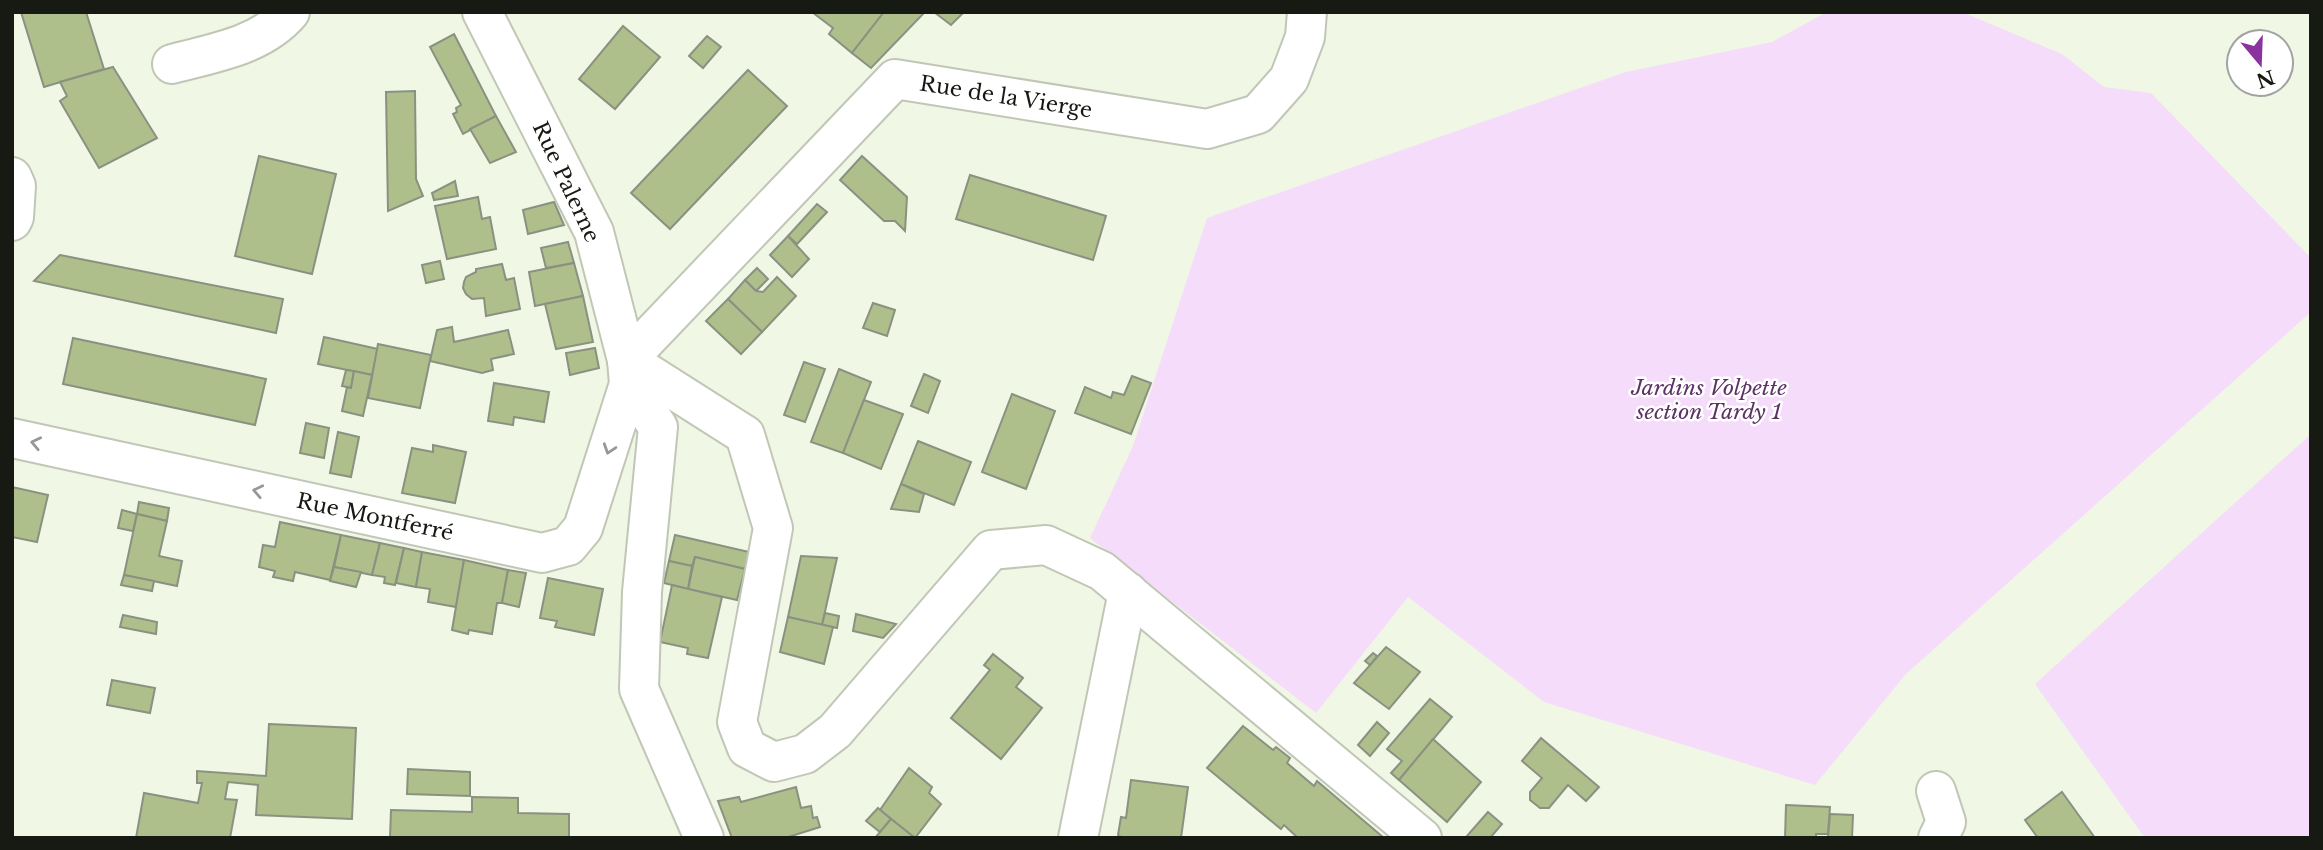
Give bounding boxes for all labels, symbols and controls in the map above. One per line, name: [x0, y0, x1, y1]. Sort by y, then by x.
north arrow: [2225, 28, 2295, 98]
text: N: [2253, 65, 2278, 92]
street label: Rue de la Vierge: [918, 71, 1094, 123]
street label: Rue Palerne: [527, 118, 605, 246]
park label: Jardins Volpette section Tardy 1: [1630, 375, 1787, 425]
one-way arrow: [30, 437, 42, 452]
one-way arrow: [603, 443, 617, 455]
one-way arrow: [252, 485, 264, 500]
street label: Rue Montferré: [294, 488, 456, 546]

